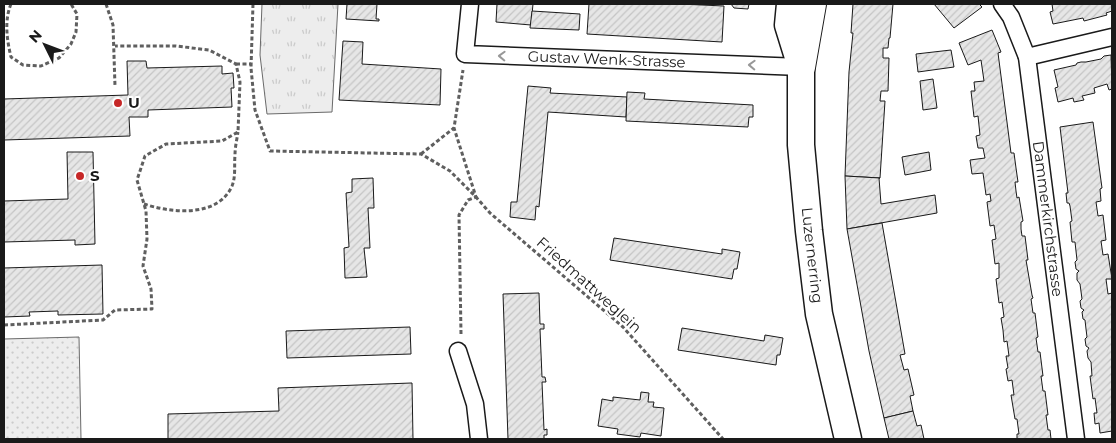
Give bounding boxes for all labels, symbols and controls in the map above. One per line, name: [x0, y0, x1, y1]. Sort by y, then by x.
north arrow: [20, 20, 70, 70]
text: N: [25, 26, 46, 47]
street label: Gustav Wenk-Strasse: [527, 46, 686, 72]
one-way arrow: [498, 50, 506, 61]
one-way arrow: [748, 60, 756, 71]
place label: U: [128, 93, 140, 112]
marker: U: [112, 97, 124, 109]
street label: Dammerkirchstrasse: [1029, 140, 1068, 298]
place label: S: [90, 166, 100, 185]
marker: S: [74, 170, 86, 182]
street label: Luzernerring: [798, 206, 828, 305]
street label: Friedmattweglein: [533, 233, 646, 337]

